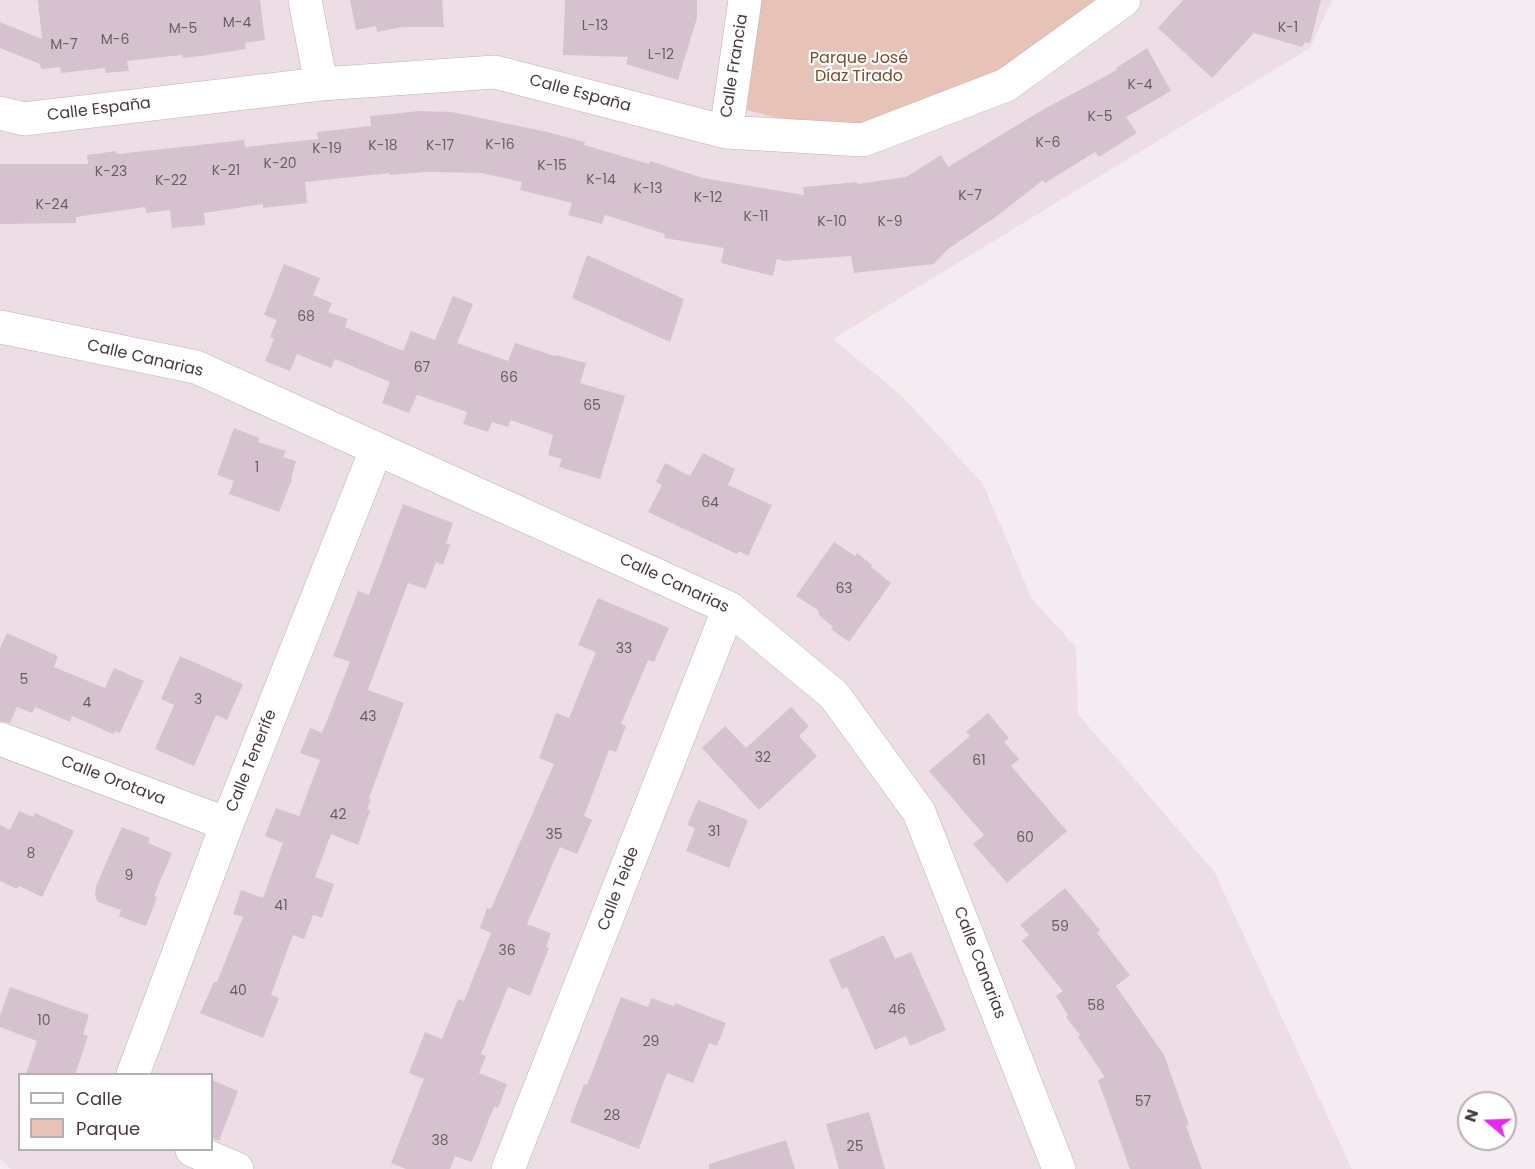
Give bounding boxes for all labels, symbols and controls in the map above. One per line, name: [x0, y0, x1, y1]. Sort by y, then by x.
street label: Calle Francia: [717, 13, 753, 119]
house number: M-4: [223, 15, 251, 31]
house number: L-13: [582, 18, 608, 34]
house number: K-1: [1278, 20, 1298, 36]
house number: M-5: [169, 21, 197, 37]
house number: M-6: [101, 32, 129, 48]
house number: M-7: [50, 37, 78, 53]
house number: L-12: [648, 47, 674, 63]
park label: Parque José Díaz Tirado: [810, 49, 908, 87]
street label: Calle España: [527, 71, 633, 117]
house number: K-4: [1128, 77, 1152, 93]
street label: Calle España: [46, 94, 152, 126]
house number: K-5: [1088, 109, 1112, 125]
house number: K-6: [1036, 135, 1060, 151]
house number: K-16: [485, 137, 515, 153]
house number: K-18: [368, 138, 398, 154]
house number: K-17: [426, 138, 454, 154]
house number: K-19: [312, 141, 342, 157]
house number: K-20: [264, 156, 296, 172]
house number: K-15: [537, 158, 567, 174]
house number: K-21: [212, 163, 240, 179]
house number: K-23: [95, 164, 127, 180]
house number: K-14: [586, 172, 616, 188]
house number: K-22: [155, 173, 187, 189]
house number: K-13: [634, 181, 662, 197]
house number: K-7: [958, 188, 982, 204]
house number: K-12: [694, 190, 722, 206]
house number: K-24: [36, 197, 68, 213]
house number: K-11: [743, 209, 769, 225]
house number: K-10: [817, 214, 847, 230]
house number: K-9: [878, 214, 902, 230]
house number: 68: [297, 309, 315, 325]
street label: Calle Canarias: [85, 336, 205, 382]
house number: 67: [414, 360, 430, 376]
house number: 66: [500, 370, 518, 386]
house number: 65: [583, 398, 601, 414]
house number: 1: [255, 460, 259, 476]
house number: 64: [701, 495, 719, 511]
street label: Calle Canarias: [616, 550, 732, 618]
house number: 63: [835, 581, 853, 597]
house number: 33: [616, 641, 632, 657]
house number: 5: [20, 672, 28, 688]
house number: 3: [194, 692, 202, 708]
house number: 4: [83, 695, 91, 711]
street label: Calle Tenerife: [223, 707, 281, 815]
house number: 43: [359, 709, 377, 725]
house number: 32: [755, 750, 771, 766]
street label: Calle Orotava: [58, 752, 168, 810]
house number: 61: [972, 753, 986, 769]
house number: 42: [330, 807, 346, 823]
house number: 31: [708, 824, 720, 840]
house number: 35: [545, 827, 563, 843]
house number: 60: [1016, 830, 1034, 846]
street label: Calle Teide: [594, 844, 644, 934]
house number: 8: [27, 846, 35, 862]
house number: 9: [125, 868, 133, 884]
house number: 41: [274, 898, 288, 914]
street label: Calle Canarias: [949, 904, 1009, 1022]
house number: 59: [1051, 919, 1069, 935]
house number: 36: [498, 943, 516, 959]
house number: 40: [229, 983, 247, 999]
house number: 58: [1087, 998, 1105, 1014]
house number: 46: [888, 1002, 906, 1018]
house number: 10: [37, 1013, 51, 1029]
house number: 29: [643, 1034, 659, 1050]
legend: [18, 1073, 213, 1151]
text: Calle: [76, 1086, 122, 1111]
north arrow: [1457, 1091, 1517, 1151]
house number: 57: [1135, 1094, 1151, 1110]
text: N: [1459, 1106, 1484, 1125]
house number: 28: [604, 1108, 620, 1124]
text: Parque: [76, 1116, 140, 1141]
house number: 38: [431, 1133, 449, 1149]
house number: 25: [847, 1139, 863, 1155]

